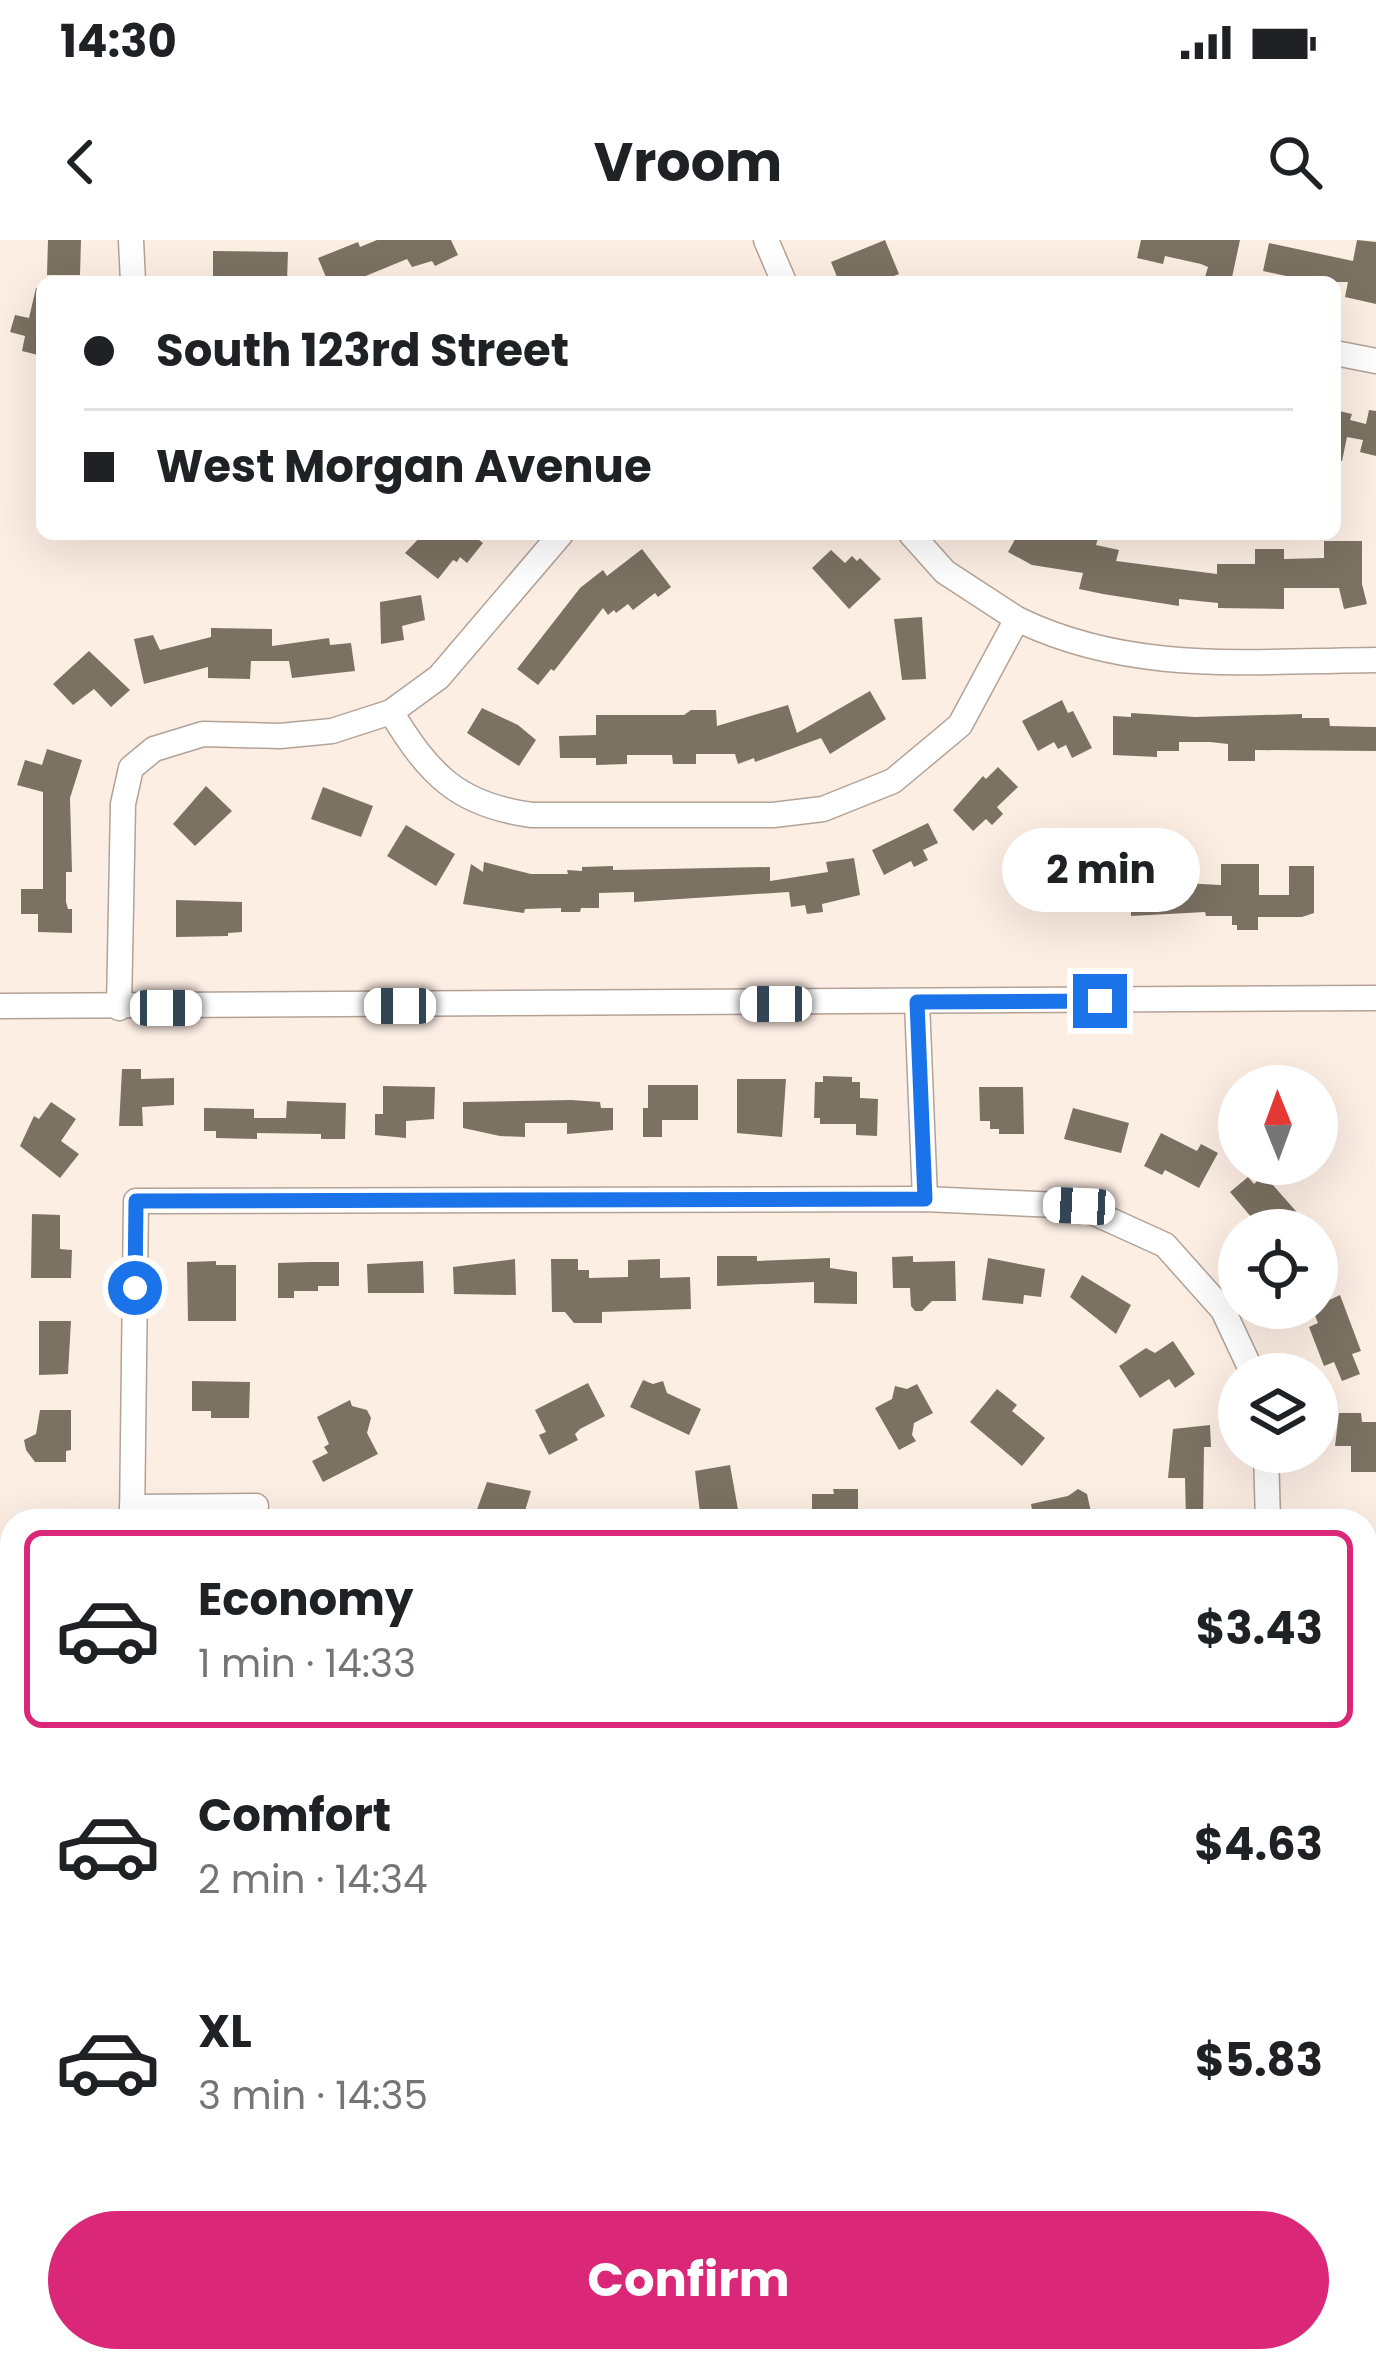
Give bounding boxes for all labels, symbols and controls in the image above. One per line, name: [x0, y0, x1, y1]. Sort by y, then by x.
text: 14:30: [60, 10, 177, 73]
text: Vroom: [594, 124, 782, 200]
icon: back: [48, 129, 114, 195]
icon: search: [1262, 129, 1328, 195]
text: South 123rd Street: [156, 319, 569, 382]
text: West Morgan Avenue: [156, 435, 652, 498]
callout: 2 min: [1001, 827, 1199, 911]
text: 2 min: [1046, 842, 1156, 897]
route end: [1073, 974, 1127, 1028]
car: [740, 986, 812, 1022]
car: [364, 988, 436, 1024]
car: [130, 990, 202, 1026]
north arrow: [1218, 1065, 1338, 1185]
map controls: [1218, 1065, 1338, 1473]
car: [1042, 1186, 1116, 1226]
button: locate: [1218, 1209, 1338, 1329]
route start: [108, 1261, 162, 1315]
button: layers: [1218, 1353, 1338, 1473]
text: Economy: [198, 1568, 413, 1631]
icon: car: [54, 1575, 162, 1683]
text: $3.43: [1196, 1597, 1323, 1660]
text: 1 min · 14:33: [198, 1636, 416, 1691]
text: Comfort: [198, 1784, 391, 1847]
icon: car: [54, 1791, 162, 1899]
text: $4.63: [1194, 1813, 1323, 1876]
text: 2 min · 14:34: [198, 1852, 427, 1907]
text: XL: [198, 2000, 252, 2063]
icon: car: [54, 2007, 162, 2115]
text: $5.83: [1195, 2029, 1323, 2092]
text: 3 min · 14:35: [198, 2068, 428, 2123]
button: Confirm: [48, 2211, 1329, 2349]

